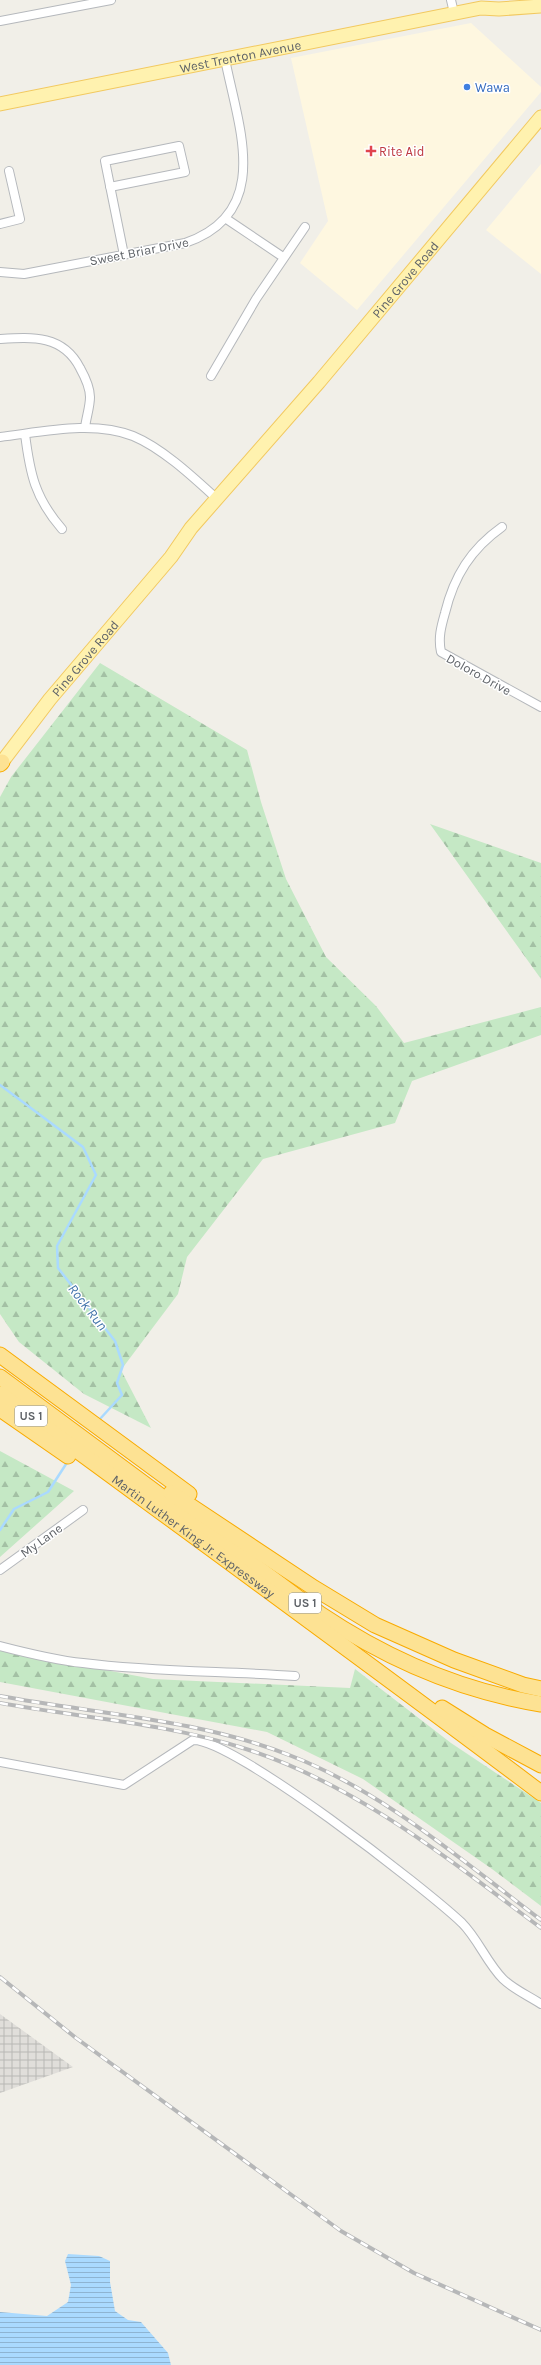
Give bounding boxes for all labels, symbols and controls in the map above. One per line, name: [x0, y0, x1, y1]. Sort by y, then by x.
street label: West Trenton Avenue: [178, 37, 303, 76]
place label: Wawa: [475, 80, 510, 95]
marker: Wawa: [462, 82, 472, 92]
place label: Rite Aid: [379, 144, 425, 159]
marker: Rite Aid: [366, 146, 376, 156]
street label: Sweet Briar Drive: [88, 234, 190, 268]
street label: Pine Grove Road: [369, 238, 442, 321]
street label: Pine Grove Road: [49, 617, 122, 699]
street label: Doloro Drive: [444, 651, 514, 699]
water label: Rock Run: [64, 1281, 111, 1334]
road number: US 1: [15, 1406, 47, 1426]
street label: Martin Luther King Jr. Expressway: [109, 1472, 278, 1601]
street label: My Lane: [18, 1520, 65, 1561]
road number: US 1: [289, 1593, 321, 1613]

